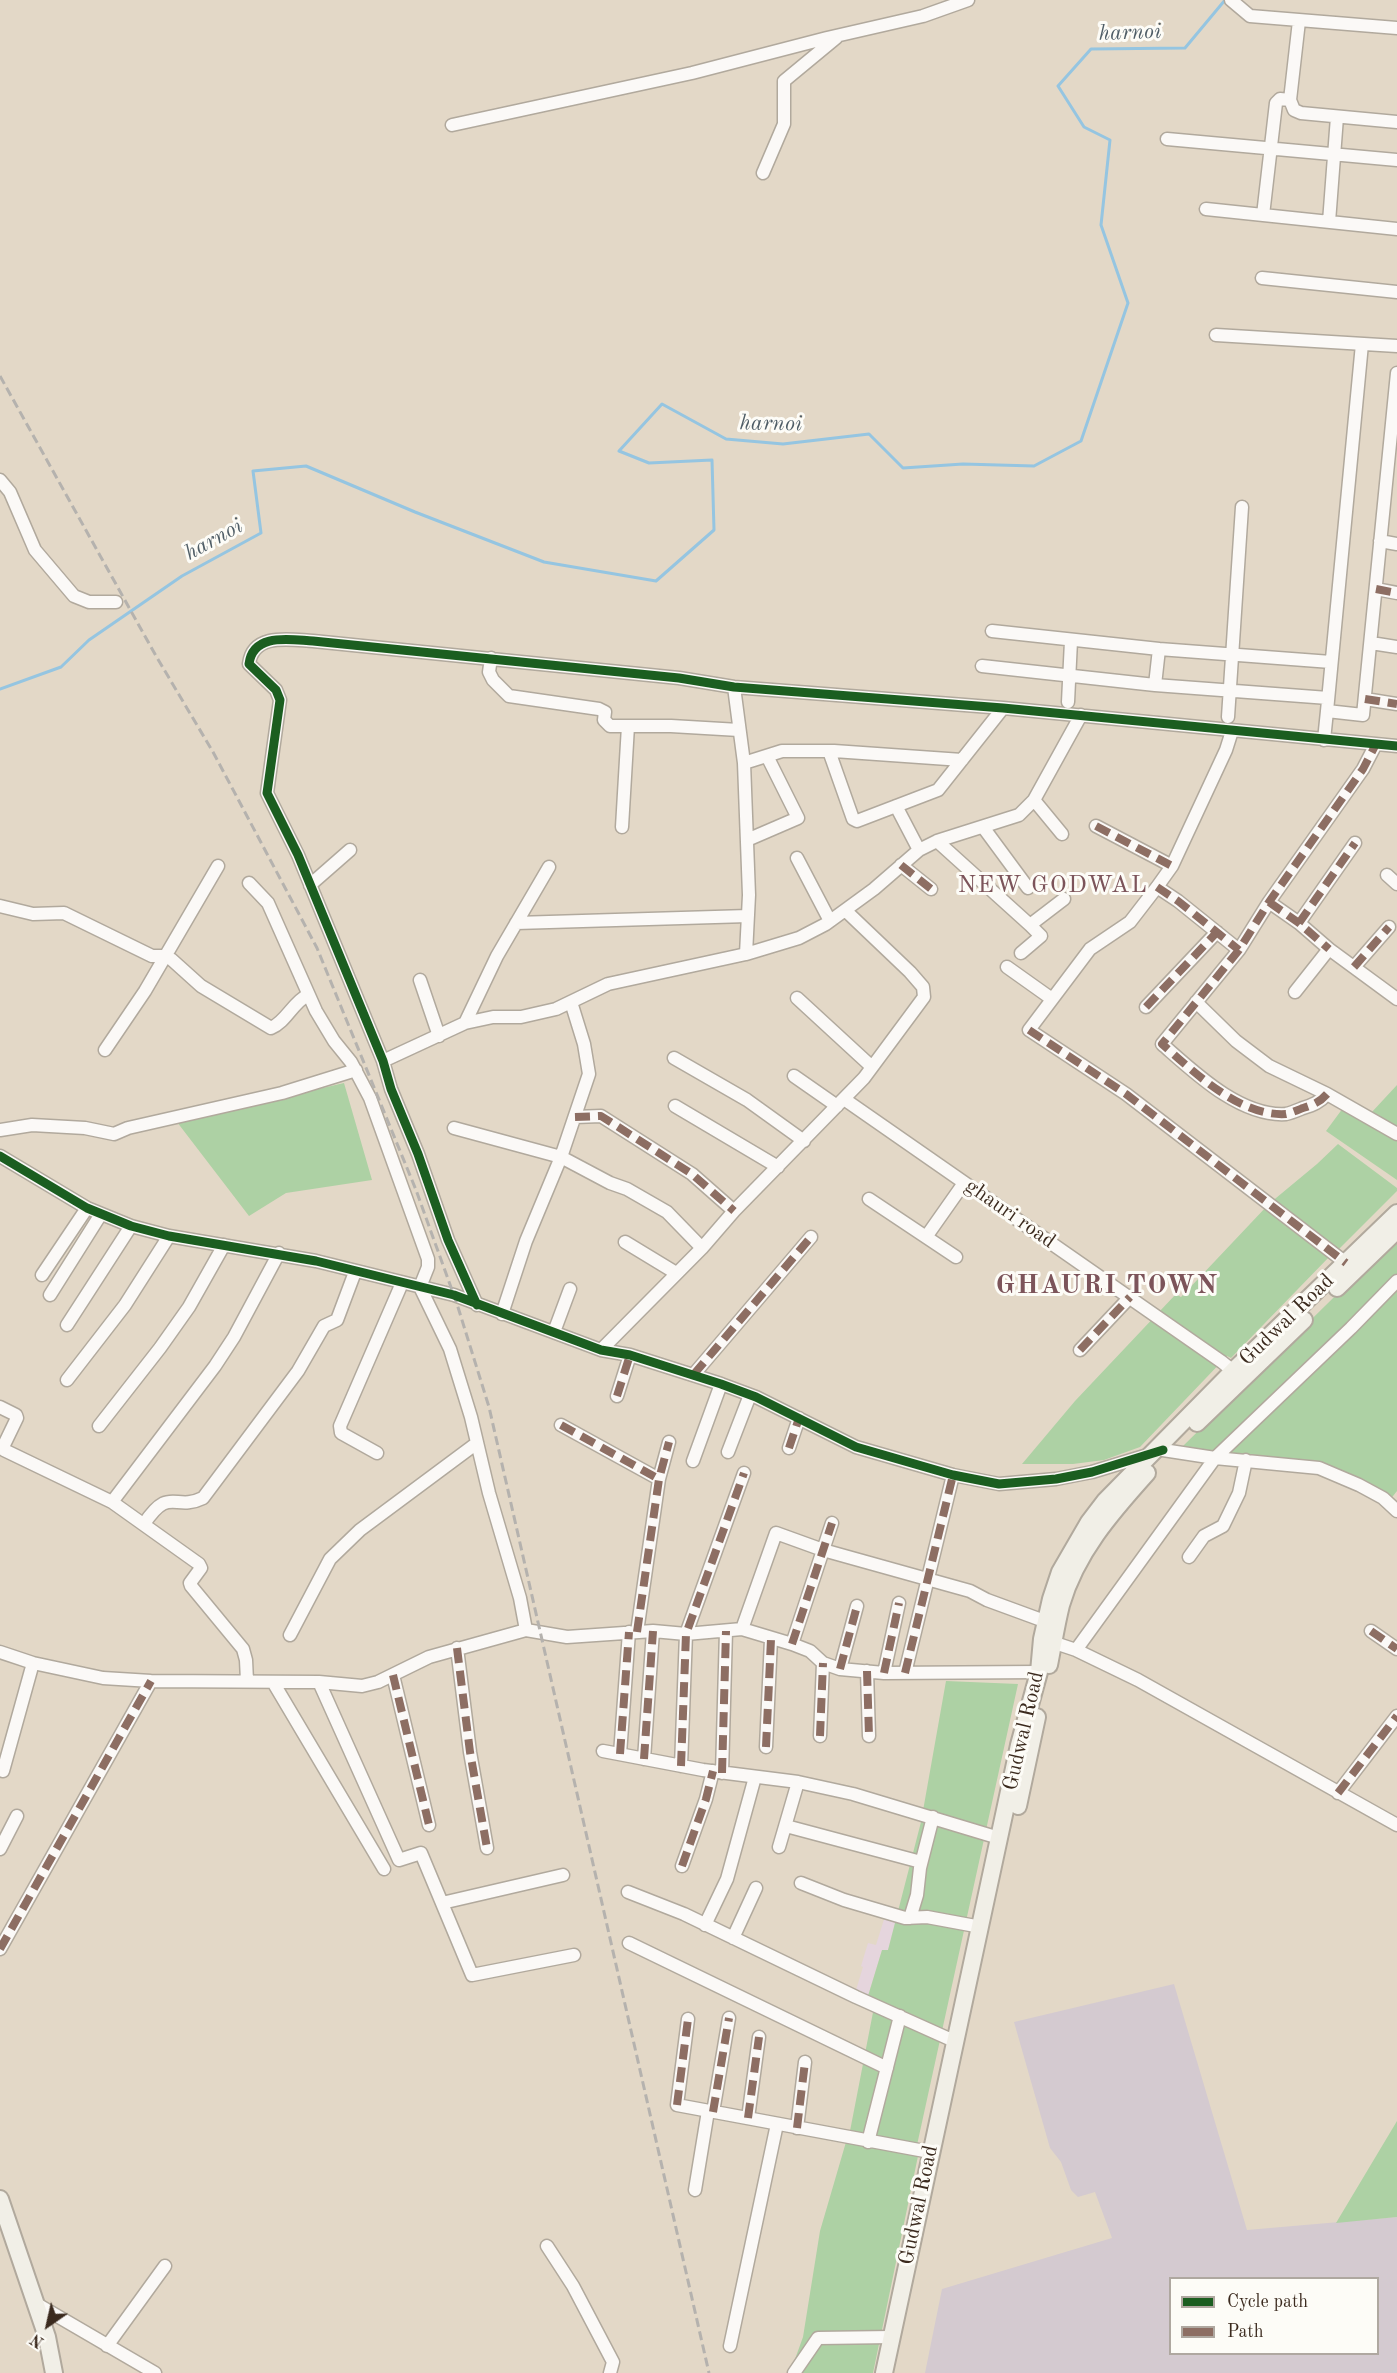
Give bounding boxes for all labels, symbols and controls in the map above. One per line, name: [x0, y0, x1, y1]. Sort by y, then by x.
water label: harnoi: [1098, 19, 1162, 47]
water label: harnoi: [739, 410, 803, 438]
water label: harnoi: [180, 513, 248, 567]
district label: NEW GODWAL: [958, 872, 1148, 900]
street label: ghauri road: [960, 1174, 1060, 1254]
street label: Gudwal Road: [1234, 1269, 1340, 1371]
district label: GHAURI TOWN: [995, 1270, 1219, 1302]
street label: Gudwal Road: [998, 1669, 1050, 1793]
street label: Gudwal Road: [894, 2143, 944, 2267]
legend: [1169, 2277, 1379, 2355]
text: Cycle path: [1227, 2293, 1308, 2311]
north arrow: [18, 2295, 78, 2355]
text: Path: [1227, 2323, 1263, 2341]
text: N: [28, 2330, 47, 2350]

